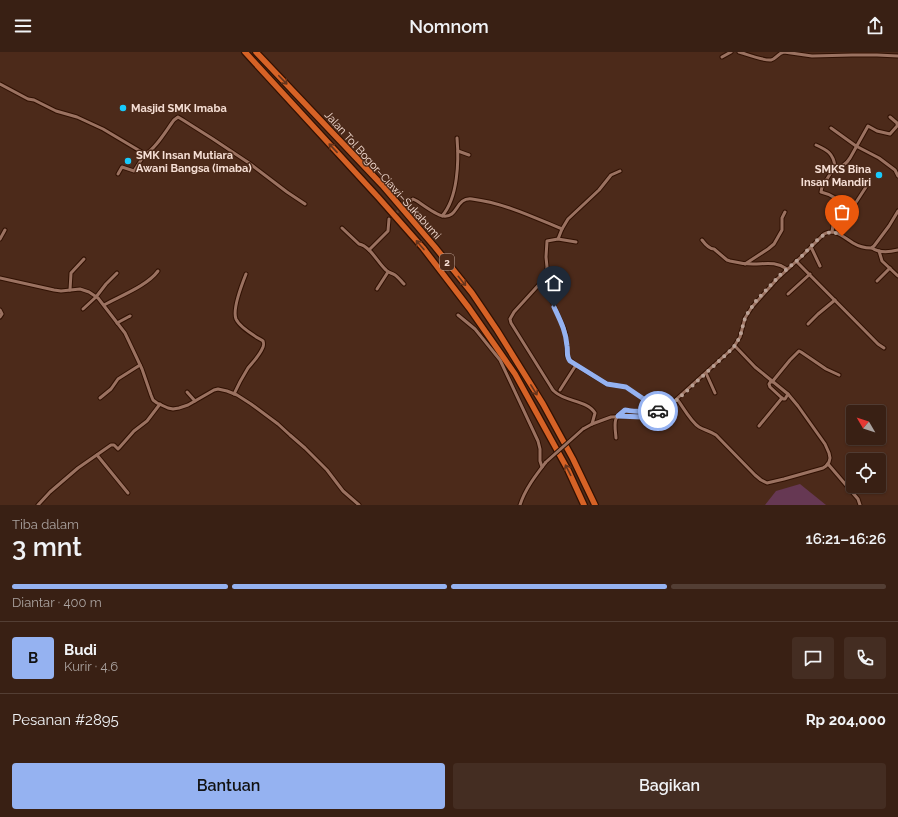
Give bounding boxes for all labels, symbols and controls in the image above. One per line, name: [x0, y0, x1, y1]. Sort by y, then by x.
icon: menu: [12, 15, 34, 37]
icon: share: [864, 15, 886, 37]
text: Nomnom: [409, 16, 489, 37]
one-way arrow: [278, 75, 287, 85]
place label: Masjid SMK Imaba: [131, 102, 227, 115]
marker: Masjid SMK Imaba: [118, 103, 128, 113]
street label: Jalan Tol Bogor–Ciawi–Sukabumi: [322, 109, 444, 242]
one-way arrow: [328, 143, 338, 153]
place label: SMK Insan Mutiara Awani Bangsa (imaba): [136, 149, 252, 175]
marker: SMK Insan Mutiara Awani Bangsa (imaba): [123, 156, 133, 166]
place label: SMKS Bina Insan Mandiri: [801, 163, 871, 189]
marker: SMKS Bina Insan Mandiri: [874, 170, 884, 180]
pin: [825, 195, 859, 236]
icon: bag: [831, 201, 853, 223]
one-way arrow: [415, 239, 424, 250]
road number: 2: [440, 254, 454, 270]
pin: [537, 266, 571, 307]
icon: home: [543, 272, 565, 294]
one-way arrow: [458, 276, 467, 287]
one-way arrow: [530, 384, 538, 395]
courier: [638, 391, 678, 431]
icon: car: [647, 400, 669, 422]
north arrow: [846, 405, 886, 445]
map controls: [846, 405, 886, 493]
button: locate: [846, 453, 886, 493]
one-way arrow: [564, 464, 571, 476]
text: Tiba dalam: [12, 517, 79, 532]
text: 16:21–16:26: [806, 530, 886, 548]
text: 3 mnt: [12, 532, 82, 562]
text: Diantar · 400 m: [12, 595, 102, 610]
button: chat: [792, 637, 834, 679]
button: phone: [844, 637, 886, 679]
text: Budi: [64, 641, 97, 659]
text: B: [28, 649, 38, 667]
text: Kurir · 4.6: [64, 659, 118, 674]
text: Pesanan #2895: [12, 711, 119, 729]
text: Rp 204,000: [806, 711, 886, 729]
button: Bantuan: [12, 763, 445, 809]
button: Bagikan: [453, 763, 886, 809]

